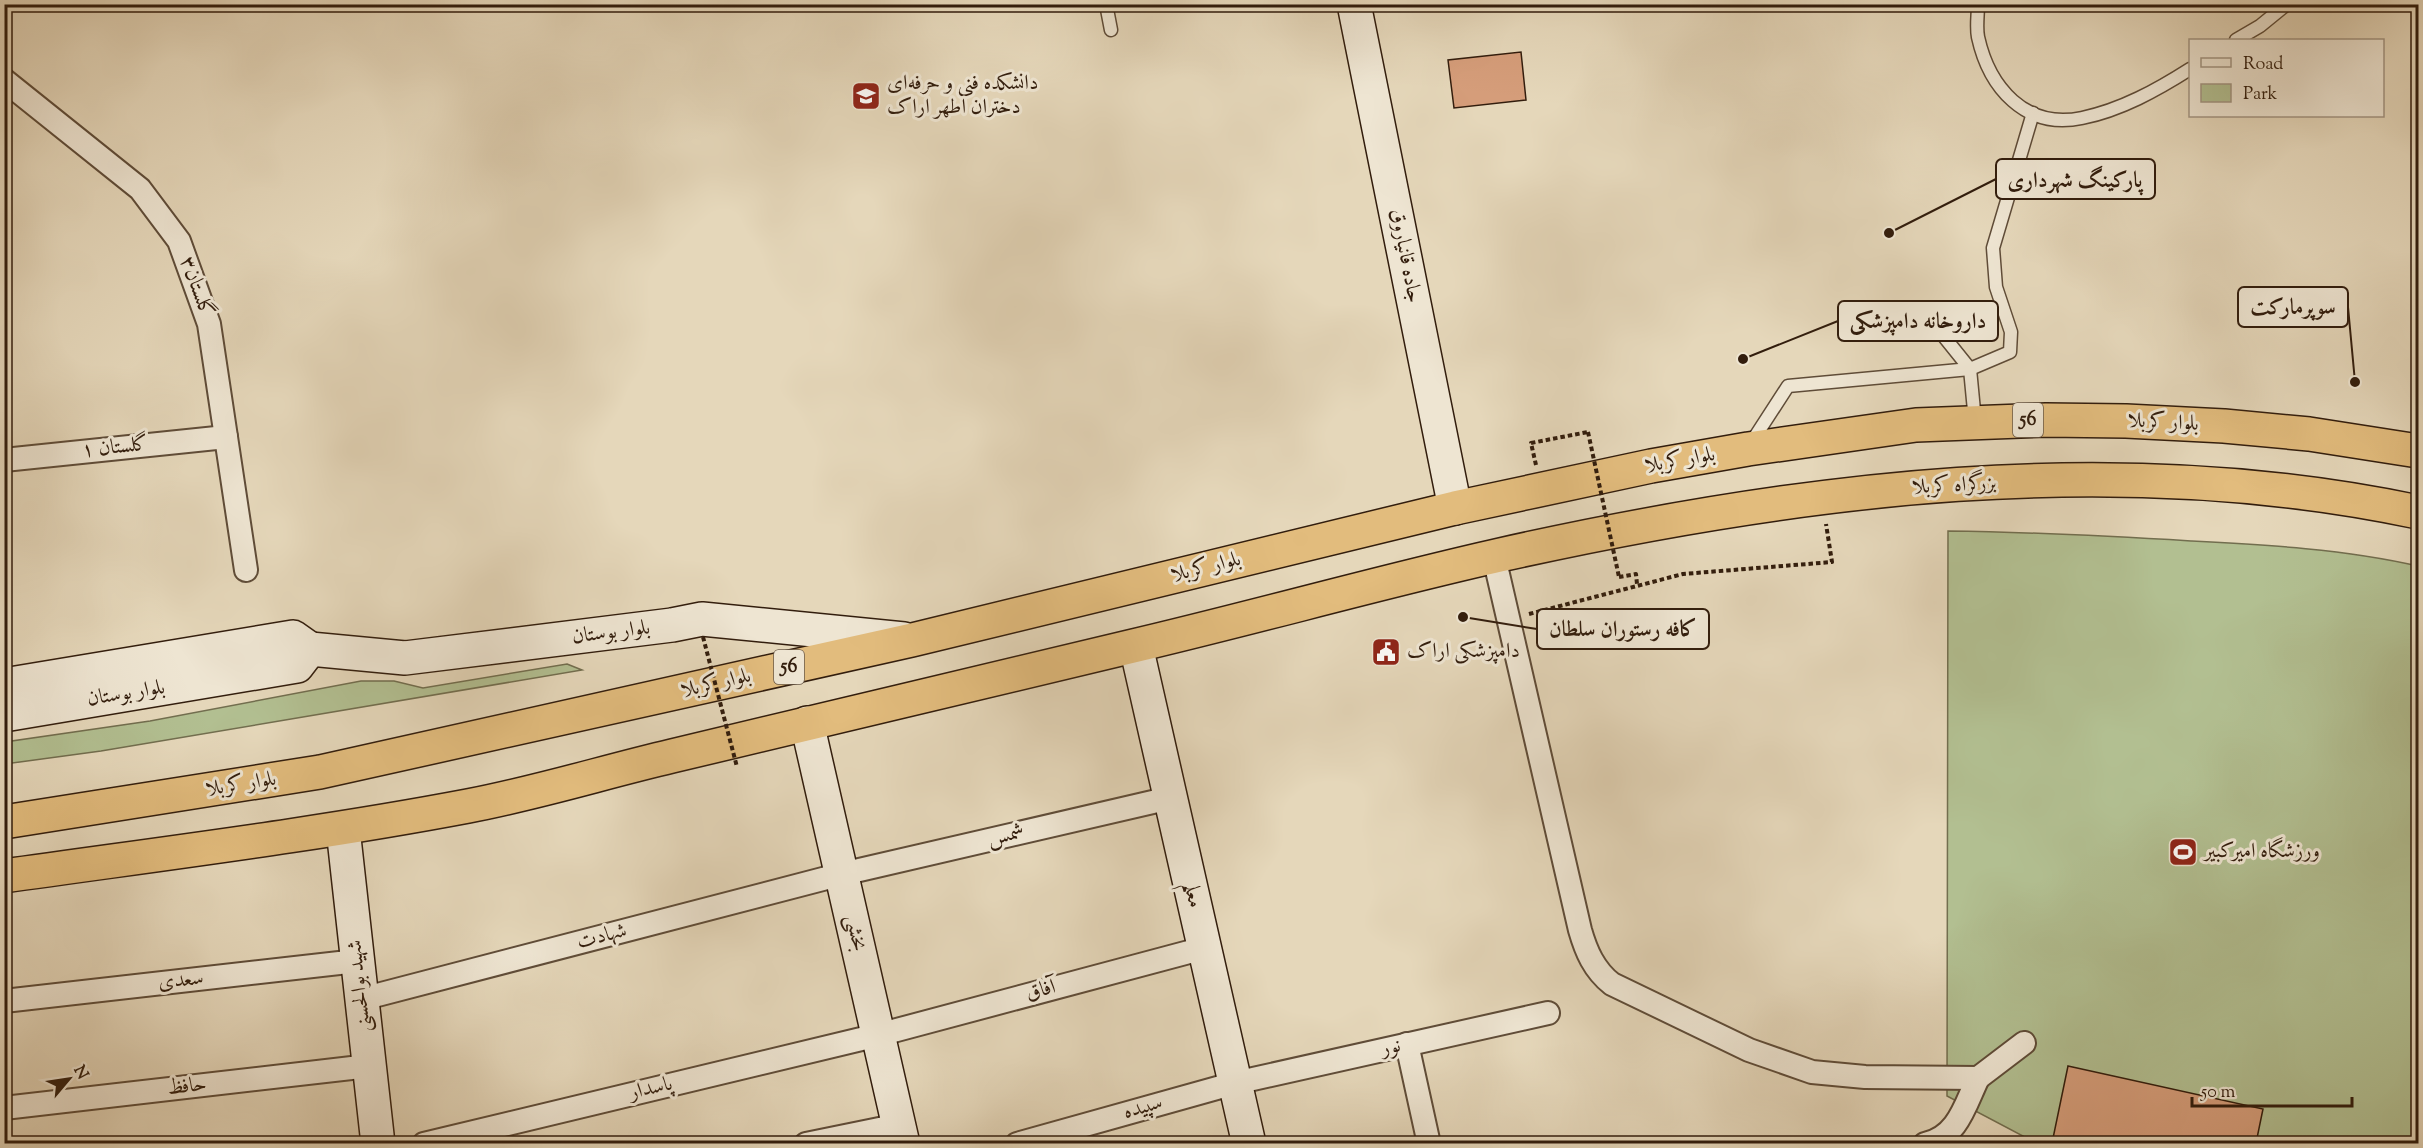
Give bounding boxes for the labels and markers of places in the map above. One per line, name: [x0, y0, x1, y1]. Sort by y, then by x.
place label: دانشکده فنی و حرفه‌ای دختران اطهر اراک: [887, 69, 1038, 123]
school or university icon: دانشکده فنی و حرفه‌ای دختران اطهر اراک: [850, 80, 882, 112]
callout: پارکینگ شهرداری: [1996, 159, 2155, 199]
callout: سوپرمارکت: [2238, 287, 2348, 327]
callout: داروخانه دامپزشکی: [1838, 301, 1998, 341]
callout: کافه رستوران سلطان: [1537, 609, 1709, 649]
public building icon: دامپزشکی اراک: [1370, 636, 1402, 668]
place label: دامپزشکی اراک: [1407, 637, 1520, 667]
sports icon: ورزشگاه امیرکبیر: [2167, 836, 2199, 868]
place label: ورزشگاه امیرکبیر: [2202, 837, 2320, 867]

